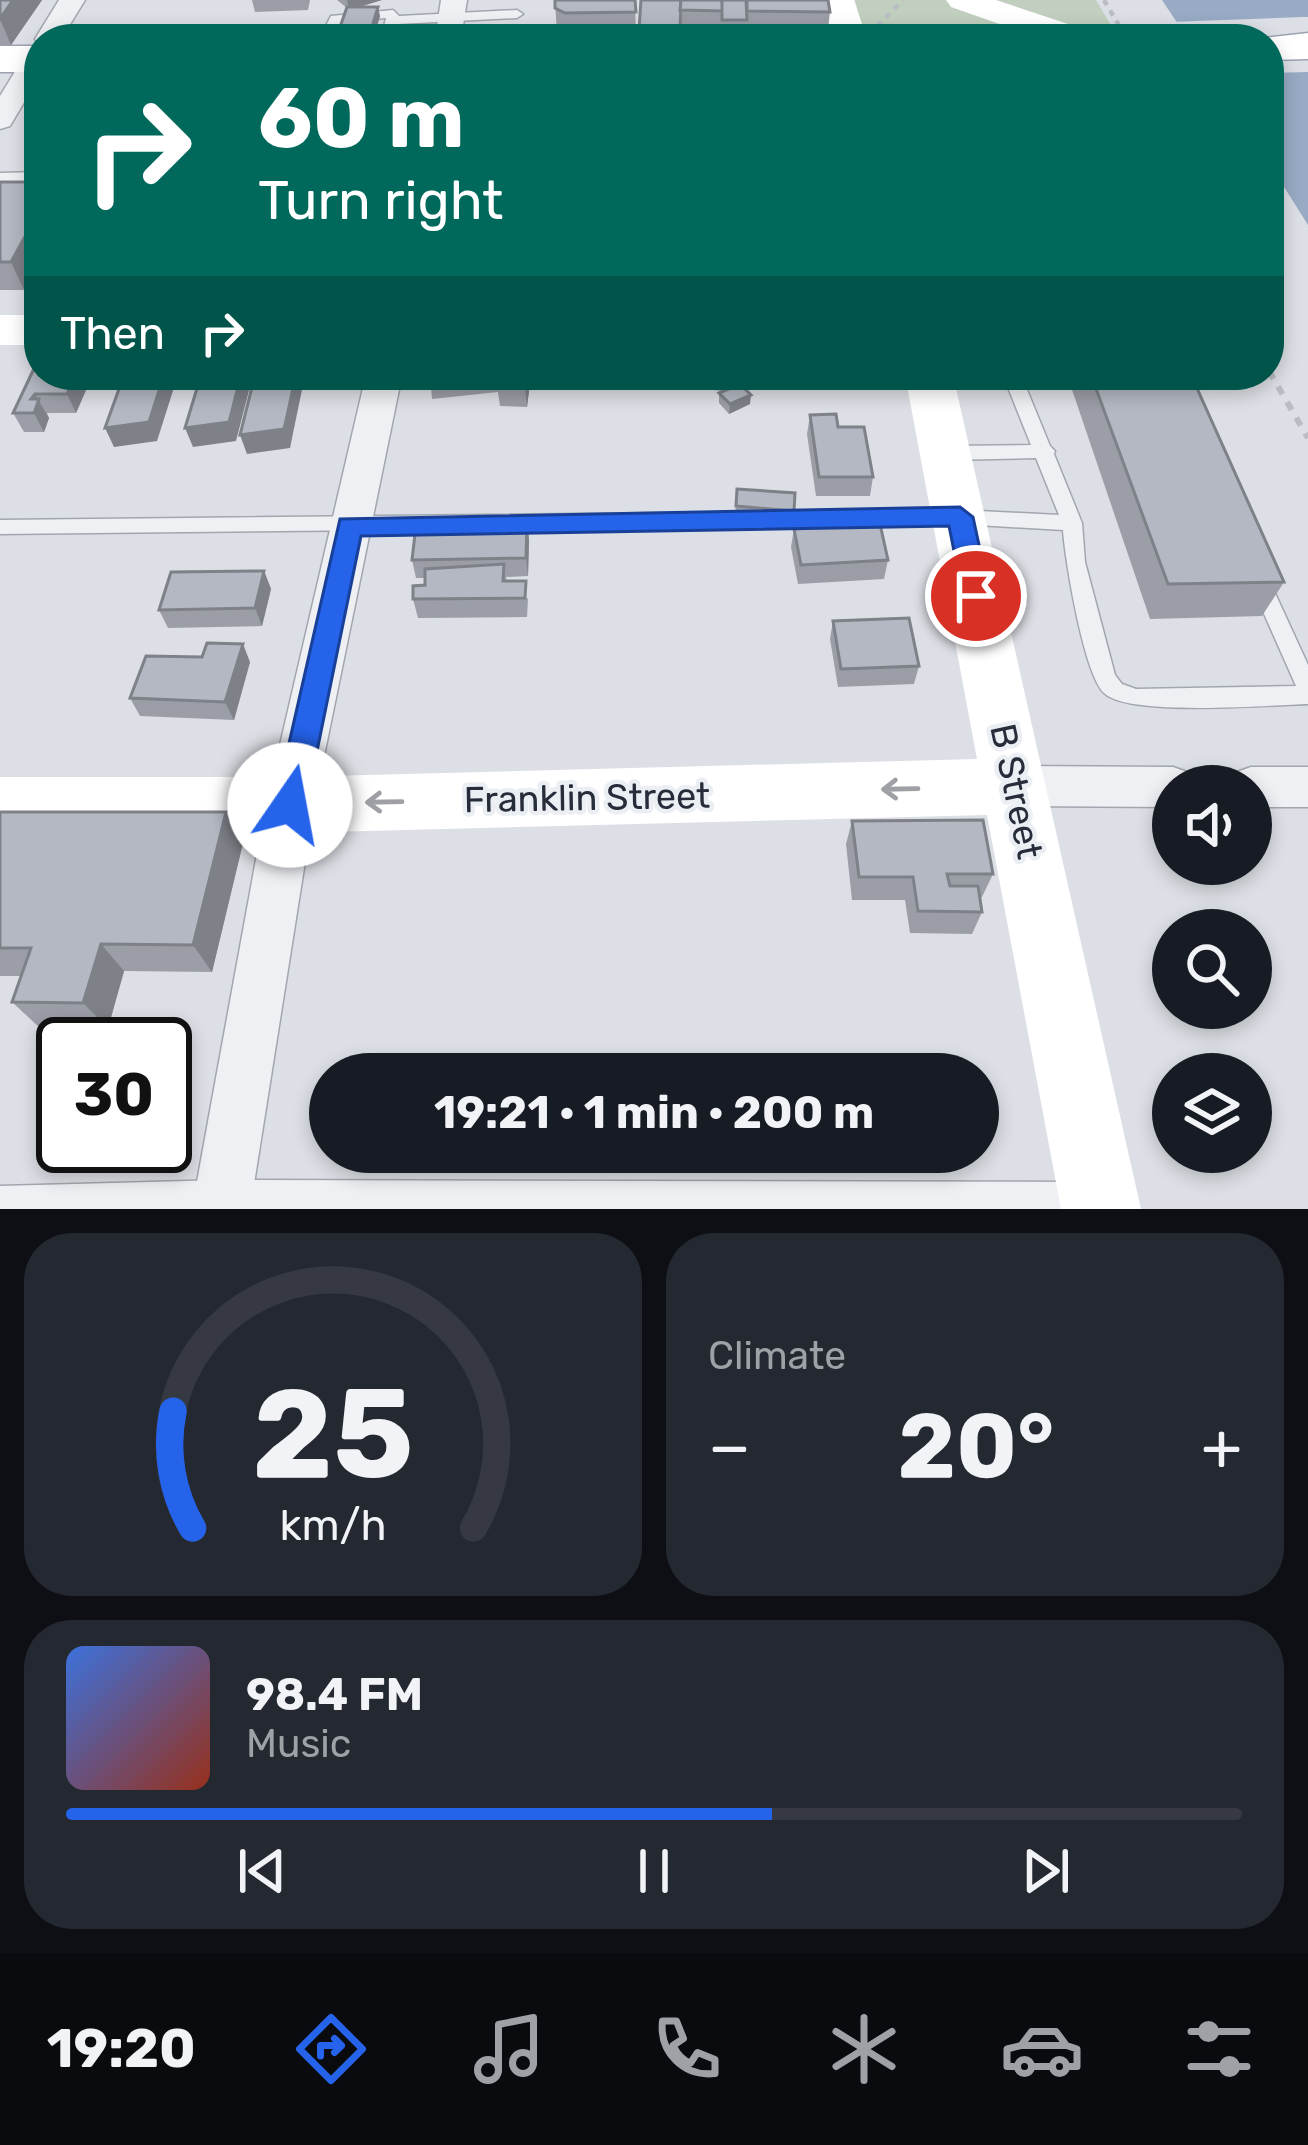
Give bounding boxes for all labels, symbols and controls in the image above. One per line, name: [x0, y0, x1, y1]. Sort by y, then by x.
text: 60 m: [258, 68, 465, 168]
icon: right: [60, 72, 216, 228]
text: Turn right: [258, 169, 503, 233]
icon: right: [189, 300, 255, 366]
text: Then: [60, 307, 165, 360]
pin: [925, 545, 1027, 647]
icon: arrive: [943, 563, 1009, 629]
street label: B Street: [981, 720, 1052, 863]
position arrow: [227, 742, 353, 868]
map controls: [1152, 765, 1272, 1173]
button: sound: [1152, 765, 1272, 885]
street label: Franklin Street: [463, 774, 711, 821]
one-way arrow: [881, 778, 920, 801]
one-way arrow: [365, 791, 404, 814]
button: search: [1152, 909, 1272, 1029]
speed limit sign: 30: [36, 1017, 192, 1173]
button: layers: [1152, 1053, 1272, 1173]
text: 19:21 · 1 min · 200 m: [434, 1086, 874, 1139]
text: Climate: [708, 1333, 846, 1379]
text: 25: [252, 1360, 414, 1508]
text: 20°: [898, 1393, 1054, 1500]
text: −: [708, 1407, 751, 1486]
text: +: [1201, 1407, 1242, 1486]
text: km/h: [279, 1499, 387, 1550]
text: 98.4 FM: [246, 1668, 423, 1721]
text: Music: [246, 1721, 351, 1767]
icon: previous: [229, 1838, 295, 1904]
icon: pause: [621, 1838, 687, 1904]
icon: next: [1013, 1838, 1079, 1904]
icon: directions: [289, 2007, 373, 2091]
icon: music: [467, 2007, 551, 2091]
icon: phone: [645, 2007, 729, 2091]
icon: climate: [822, 2007, 906, 2091]
icon: car: [1000, 2007, 1084, 2091]
icon: filters: [1177, 2007, 1261, 2091]
text: 19:20: [47, 2017, 196, 2081]

